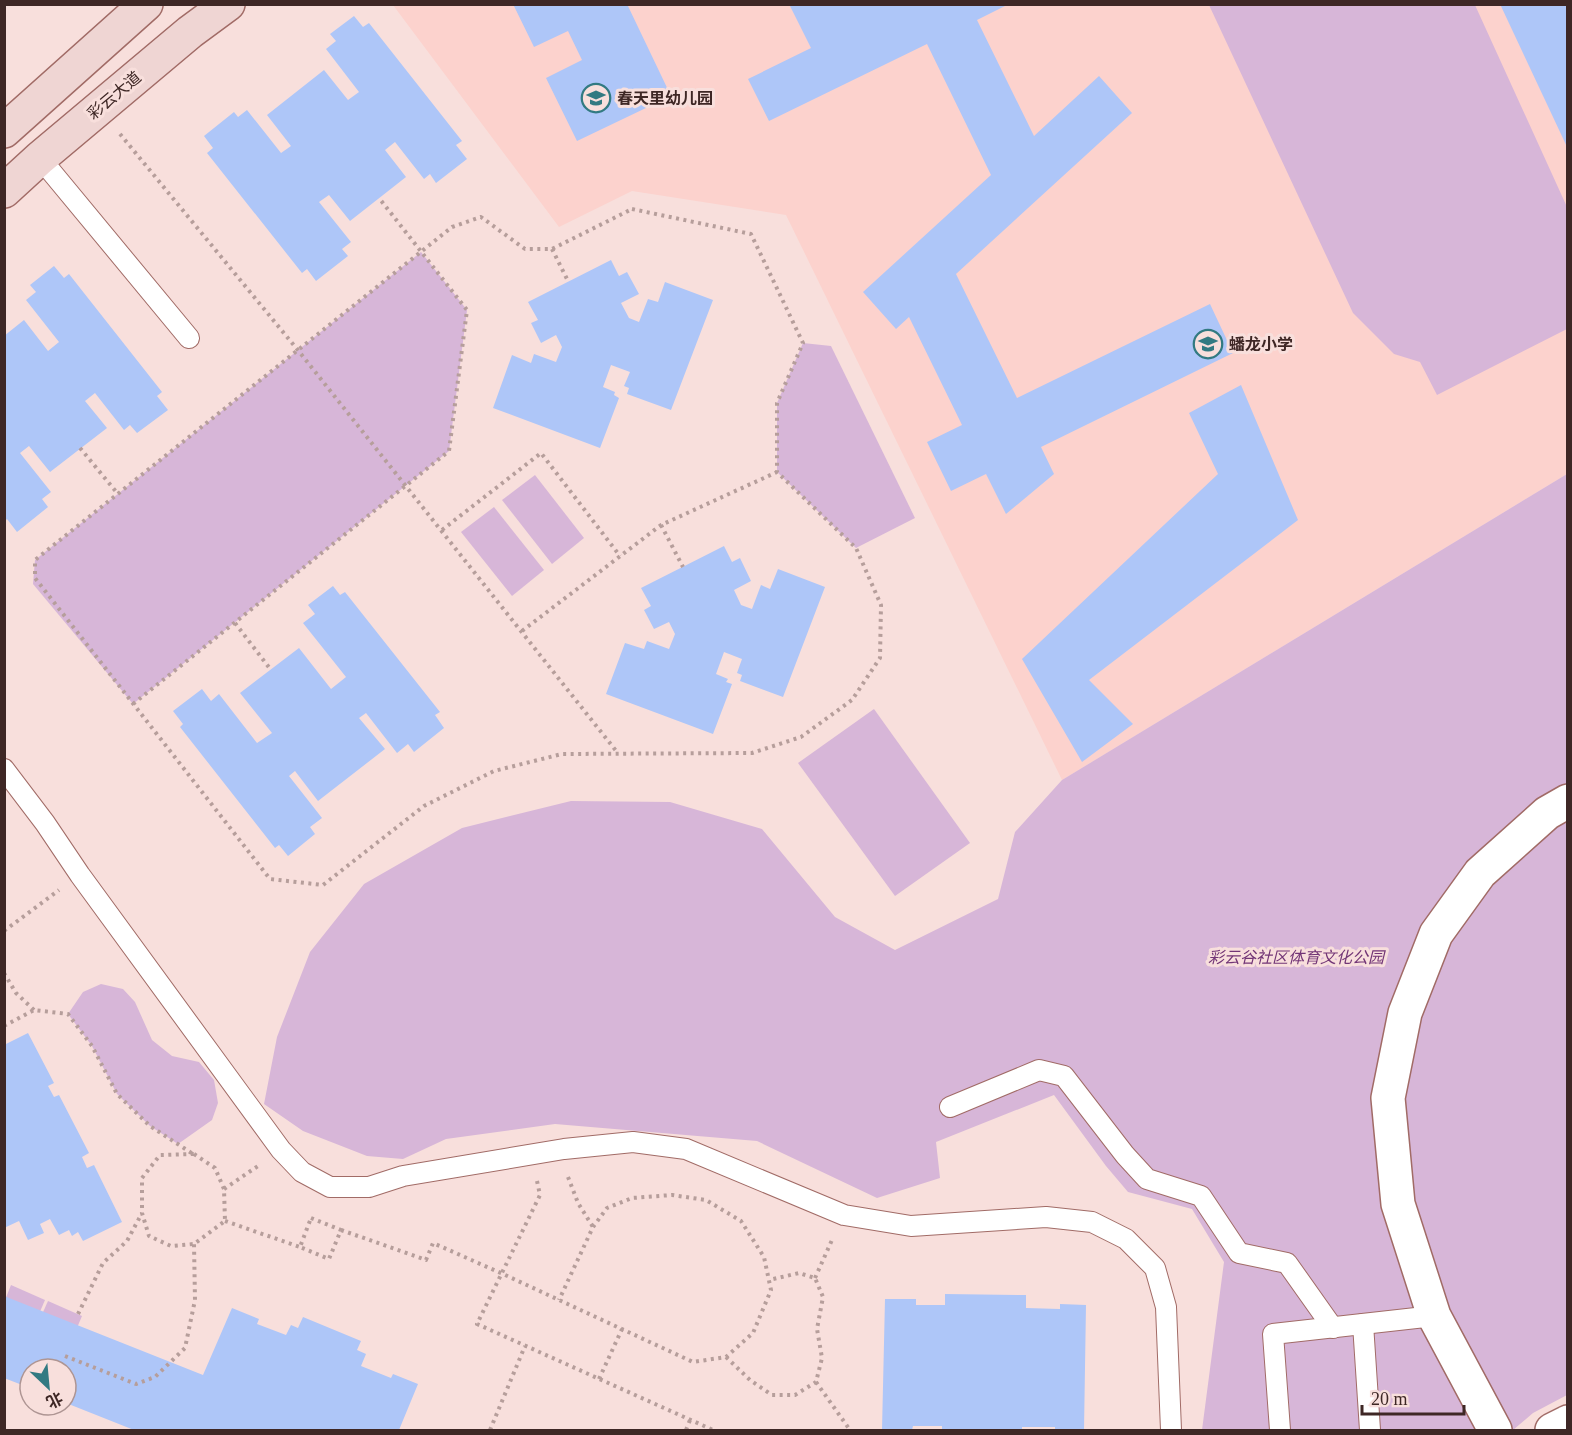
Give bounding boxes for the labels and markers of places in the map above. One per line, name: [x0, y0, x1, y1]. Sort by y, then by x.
school or university icon: 春天里幼儿园: [580, 82, 612, 114]
place label: 春天里幼儿园: [617, 89, 713, 107]
school or university icon: 蟠龙小学: [1192, 328, 1224, 360]
place label: 蟠龙小学: [1229, 335, 1293, 353]

